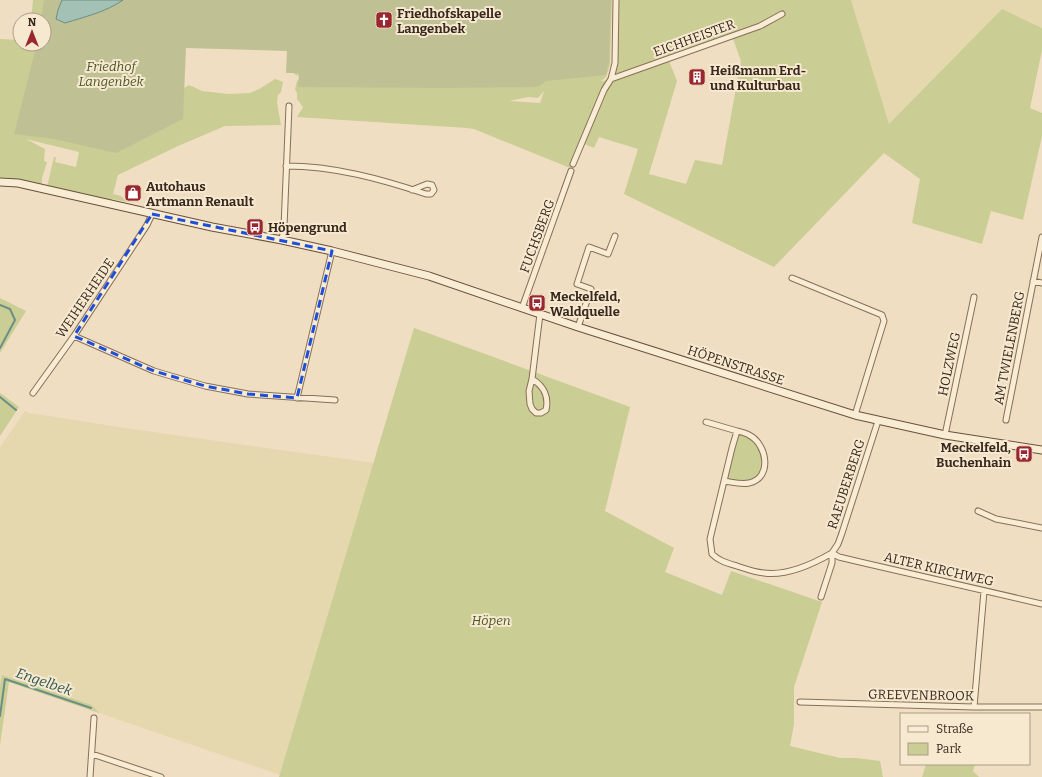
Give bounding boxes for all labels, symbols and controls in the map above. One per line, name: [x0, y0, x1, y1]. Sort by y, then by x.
place label: Friedhofskapelle Langenbek: [397, 6, 501, 36]
church icon: Friedhofskapelle Langenbek: [374, 10, 394, 30]
north arrow: [12, 12, 52, 52]
text: N: [28, 16, 37, 29]
street label: EICHHEISTER: [651, 16, 737, 60]
park label: Friedhof Langenbek: [78, 59, 145, 89]
place label: Heißmann Erd- und Kulturbau: [710, 63, 806, 93]
building icon: Heißmann Erd- und Kulturbau: [687, 67, 707, 87]
place label: Autohaus Artmann Renault: [146, 179, 254, 209]
shop icon: Autohaus Artmann Renault: [123, 183, 143, 203]
street label: FUCHSBERG: [517, 197, 557, 275]
bus stop icon: Höpengrund: [245, 217, 265, 237]
place label: Höpengrund: [268, 220, 347, 235]
street label: WEIHERHEIDE: [53, 255, 117, 341]
place label: Meckelfeld, Waldquelle: [550, 289, 620, 319]
street label: AM TWIELENBERG: [991, 289, 1027, 406]
bus stop icon: Meckelfeld, Waldquelle: [527, 293, 547, 313]
street label: HOLZWEG: [935, 330, 963, 397]
street label: HÖPENSTRASSE: [686, 342, 786, 388]
street label: RAEUBERBERG: [824, 437, 868, 531]
place label: Meckelfeld, Buchenhain: [936, 440, 1012, 470]
bus stop icon: Meckelfeld, Buchenhain: [1014, 444, 1034, 464]
street label: ALTER KIRCHWEG: [883, 549, 996, 589]
park label: Höpen: [471, 613, 511, 628]
water label: Engelbek: [14, 664, 75, 700]
street label: GREEVENBROOK: [868, 687, 975, 703]
legend: [900, 713, 1030, 765]
text: Straße: [936, 722, 973, 736]
text: Park: [936, 742, 962, 756]

